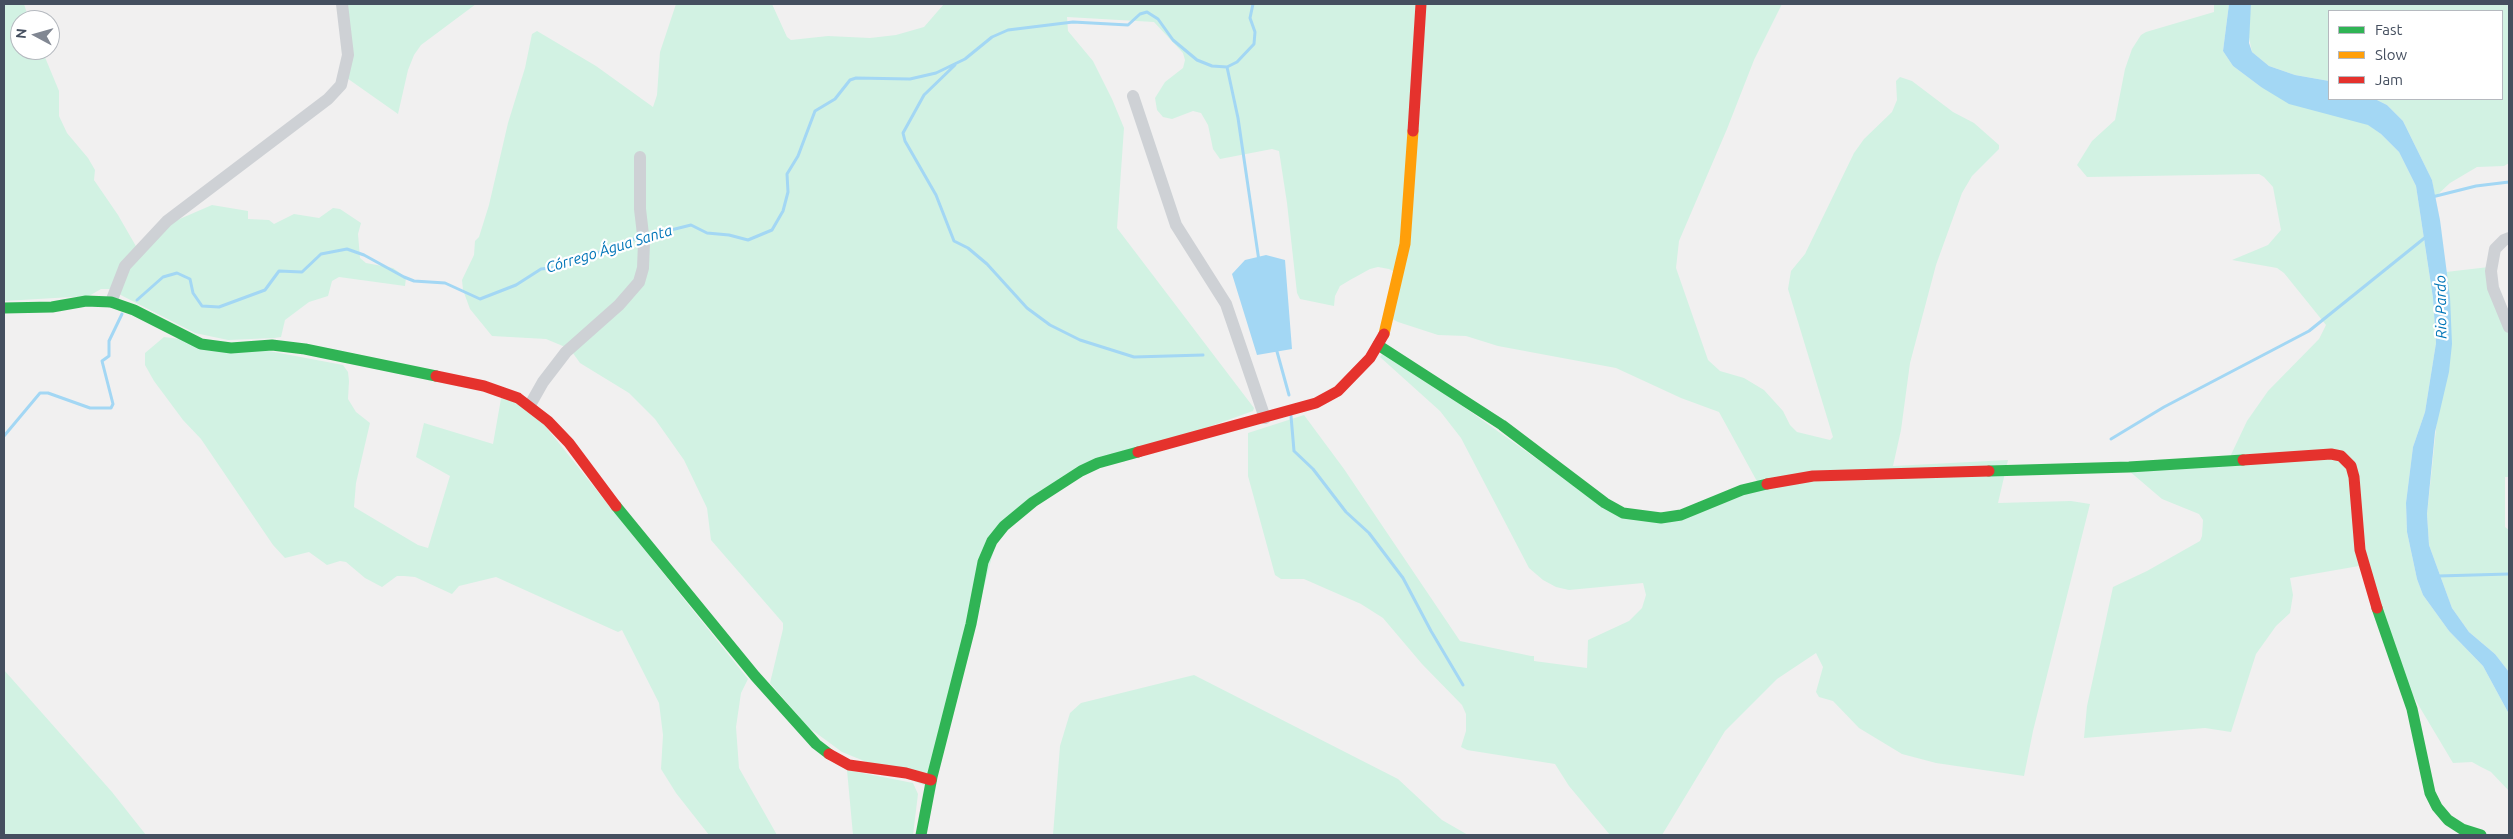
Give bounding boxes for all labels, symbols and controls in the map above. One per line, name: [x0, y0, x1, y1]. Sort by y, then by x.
north arrow: [10, 10, 60, 60]
legend: [2328, 10, 2503, 100]
text: Fast: [2375, 21, 2402, 38]
text: N: [13, 28, 30, 40]
text: Slow: [2375, 46, 2407, 63]
text: Jam: [2375, 71, 2403, 88]
water label: Córrego Água Santa: [544, 221, 674, 277]
water label: Rio Pardo: [2431, 275, 2451, 339]

